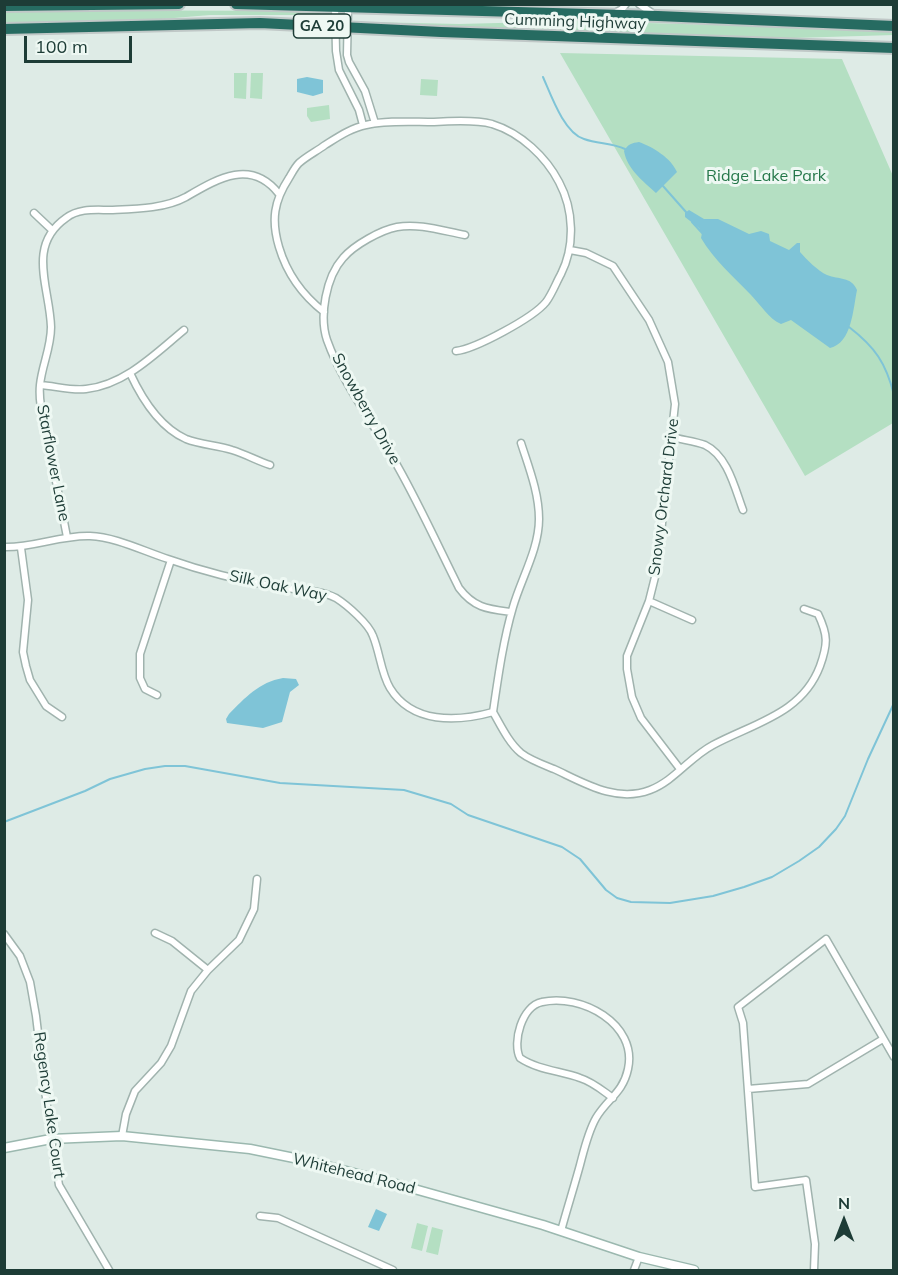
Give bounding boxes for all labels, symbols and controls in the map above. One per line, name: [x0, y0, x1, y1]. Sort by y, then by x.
street label: Cumming Highway: [504, 10, 646, 34]
road number: GA 20: [294, 14, 350, 38]
scale bar: [27, 24, 135, 62]
text: 100 m: [35, 35, 88, 58]
park label: Ridge Lake Park: [706, 166, 826, 186]
street label: Snowberry Drive: [328, 350, 404, 468]
street label: Starflower Lane: [32, 403, 74, 523]
street label: Snowy Orchard Drive: [645, 417, 683, 577]
street label: Silk Oak Way: [227, 566, 329, 606]
street label: Regency Lake Court: [29, 1030, 69, 1180]
street label: Whitehead Road: [291, 1149, 417, 1199]
north arrow: [814, 1191, 874, 1251]
text: N: [838, 1193, 850, 1213]

